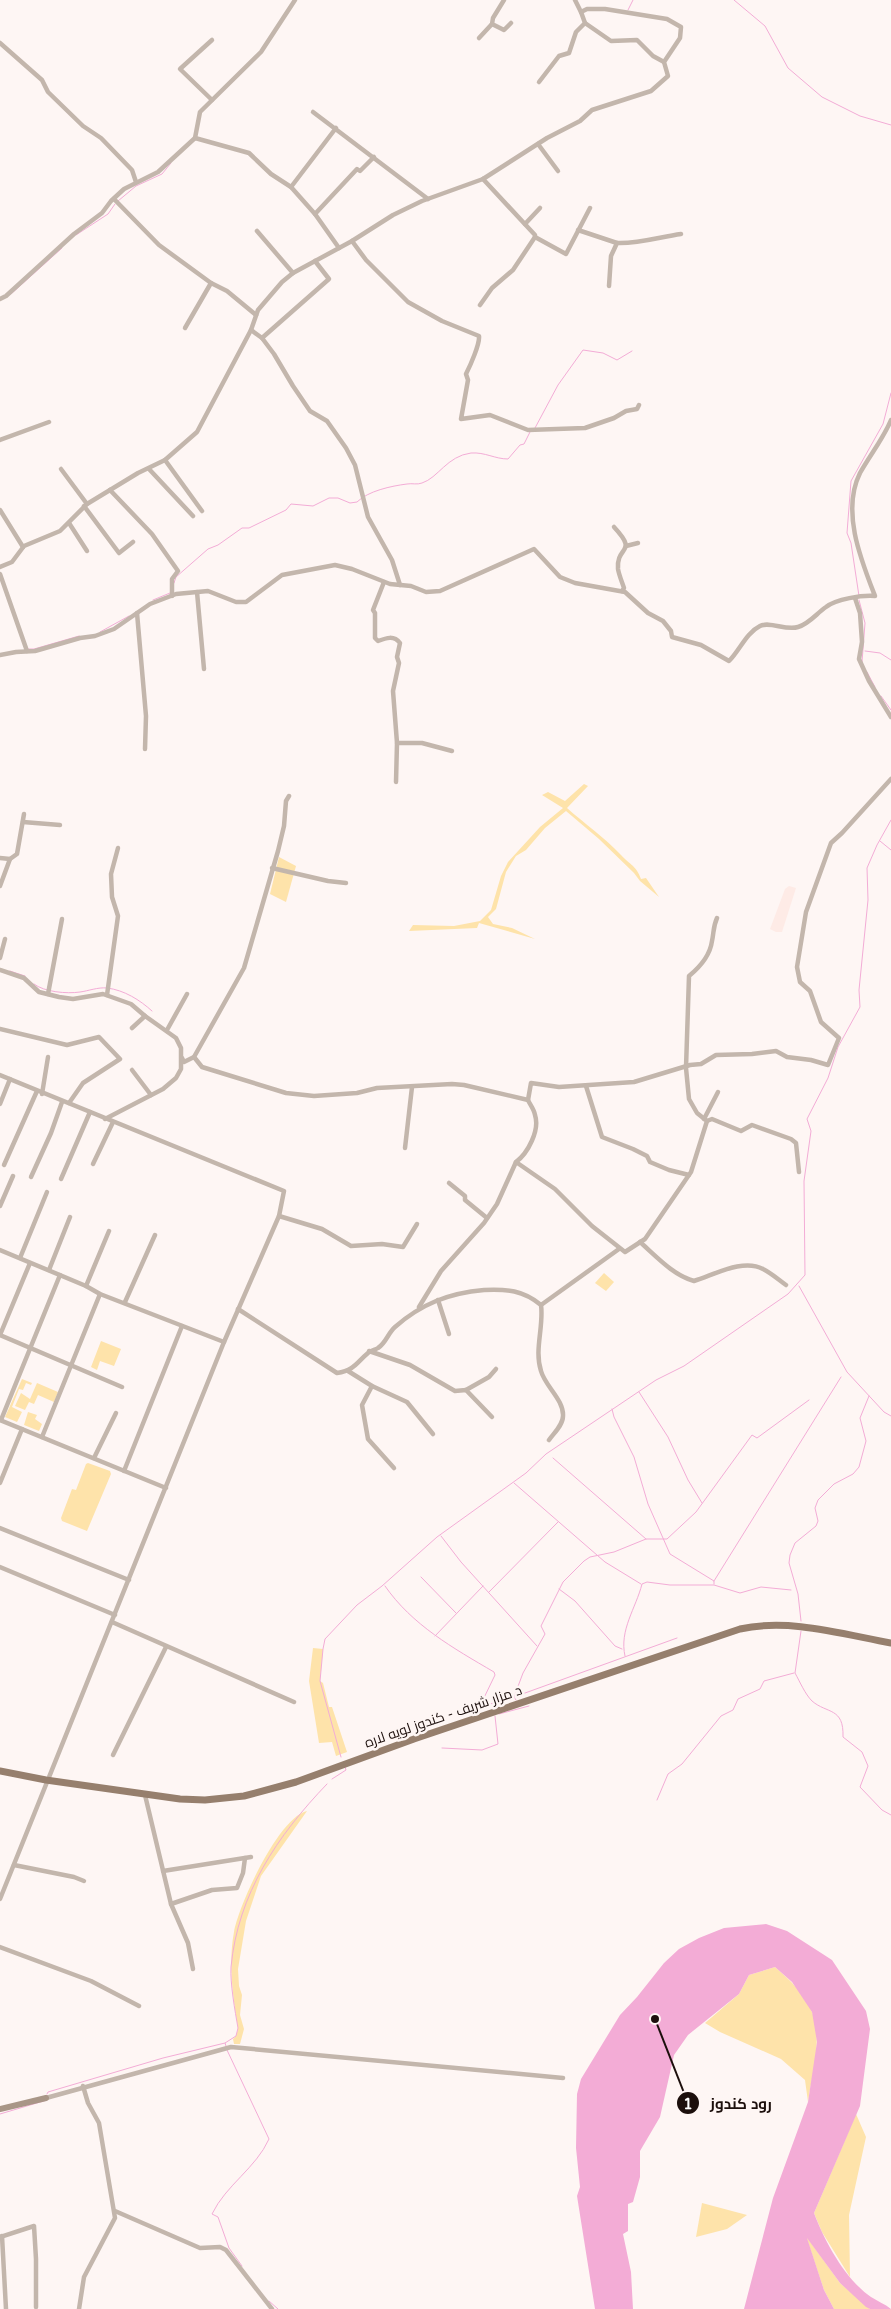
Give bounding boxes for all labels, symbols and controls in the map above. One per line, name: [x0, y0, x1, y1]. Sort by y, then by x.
street label: د مزار شریف - کندوز لویه لاره: [362, 1682, 524, 1751]
callout: رود کندوز: [675, 2088, 782, 2118]
text: 1: [683, 2095, 693, 2113]
text: رود کندوز: [709, 2095, 772, 2113]

